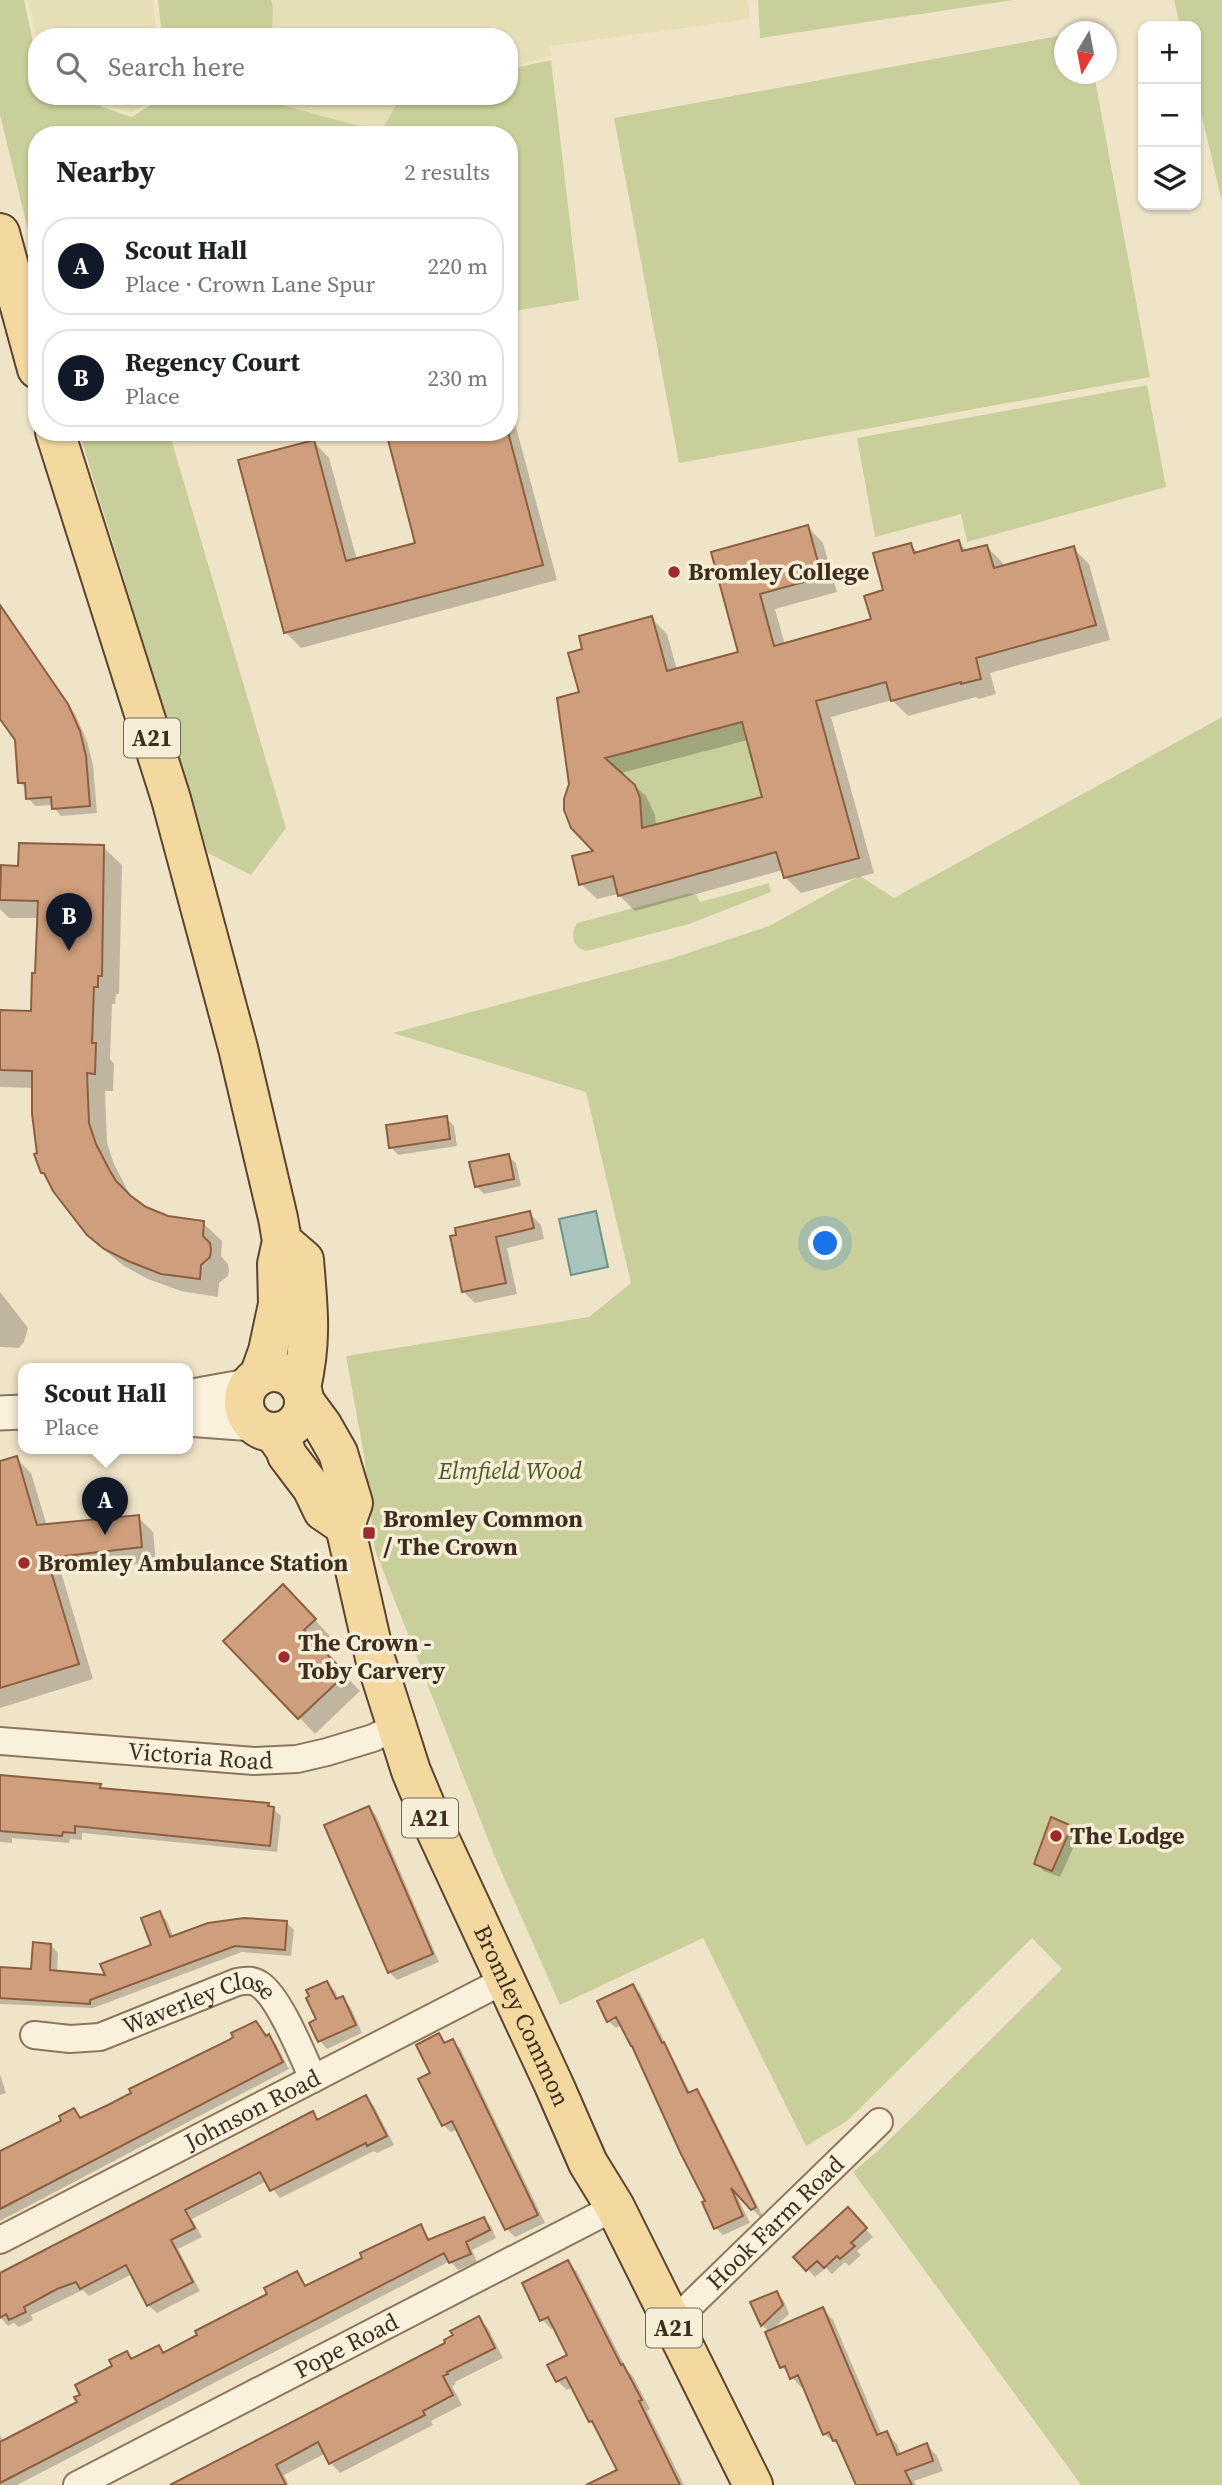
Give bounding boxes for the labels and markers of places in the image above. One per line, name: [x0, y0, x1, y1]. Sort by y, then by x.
place label: Bromley College: [688, 555, 869, 588]
marker: Bromley College: [666, 564, 682, 580]
pin: B: [46, 893, 92, 951]
pin: A: [82, 1477, 128, 1535]
place label: Bromley Common / The Crown: [383, 1502, 583, 1563]
marker: Bromley Common / The Crown: [361, 1525, 377, 1541]
place label: Bromley Ambulance Station: [38, 1546, 348, 1579]
marker: Bromley Ambulance Station: [16, 1555, 32, 1571]
place label: The Crown - Toby Carvery: [298, 1626, 445, 1687]
marker: The Crown - Toby Carvery: [276, 1649, 292, 1665]
place label: The Lodge: [1070, 1819, 1184, 1852]
marker: The Lodge: [1048, 1828, 1064, 1844]

